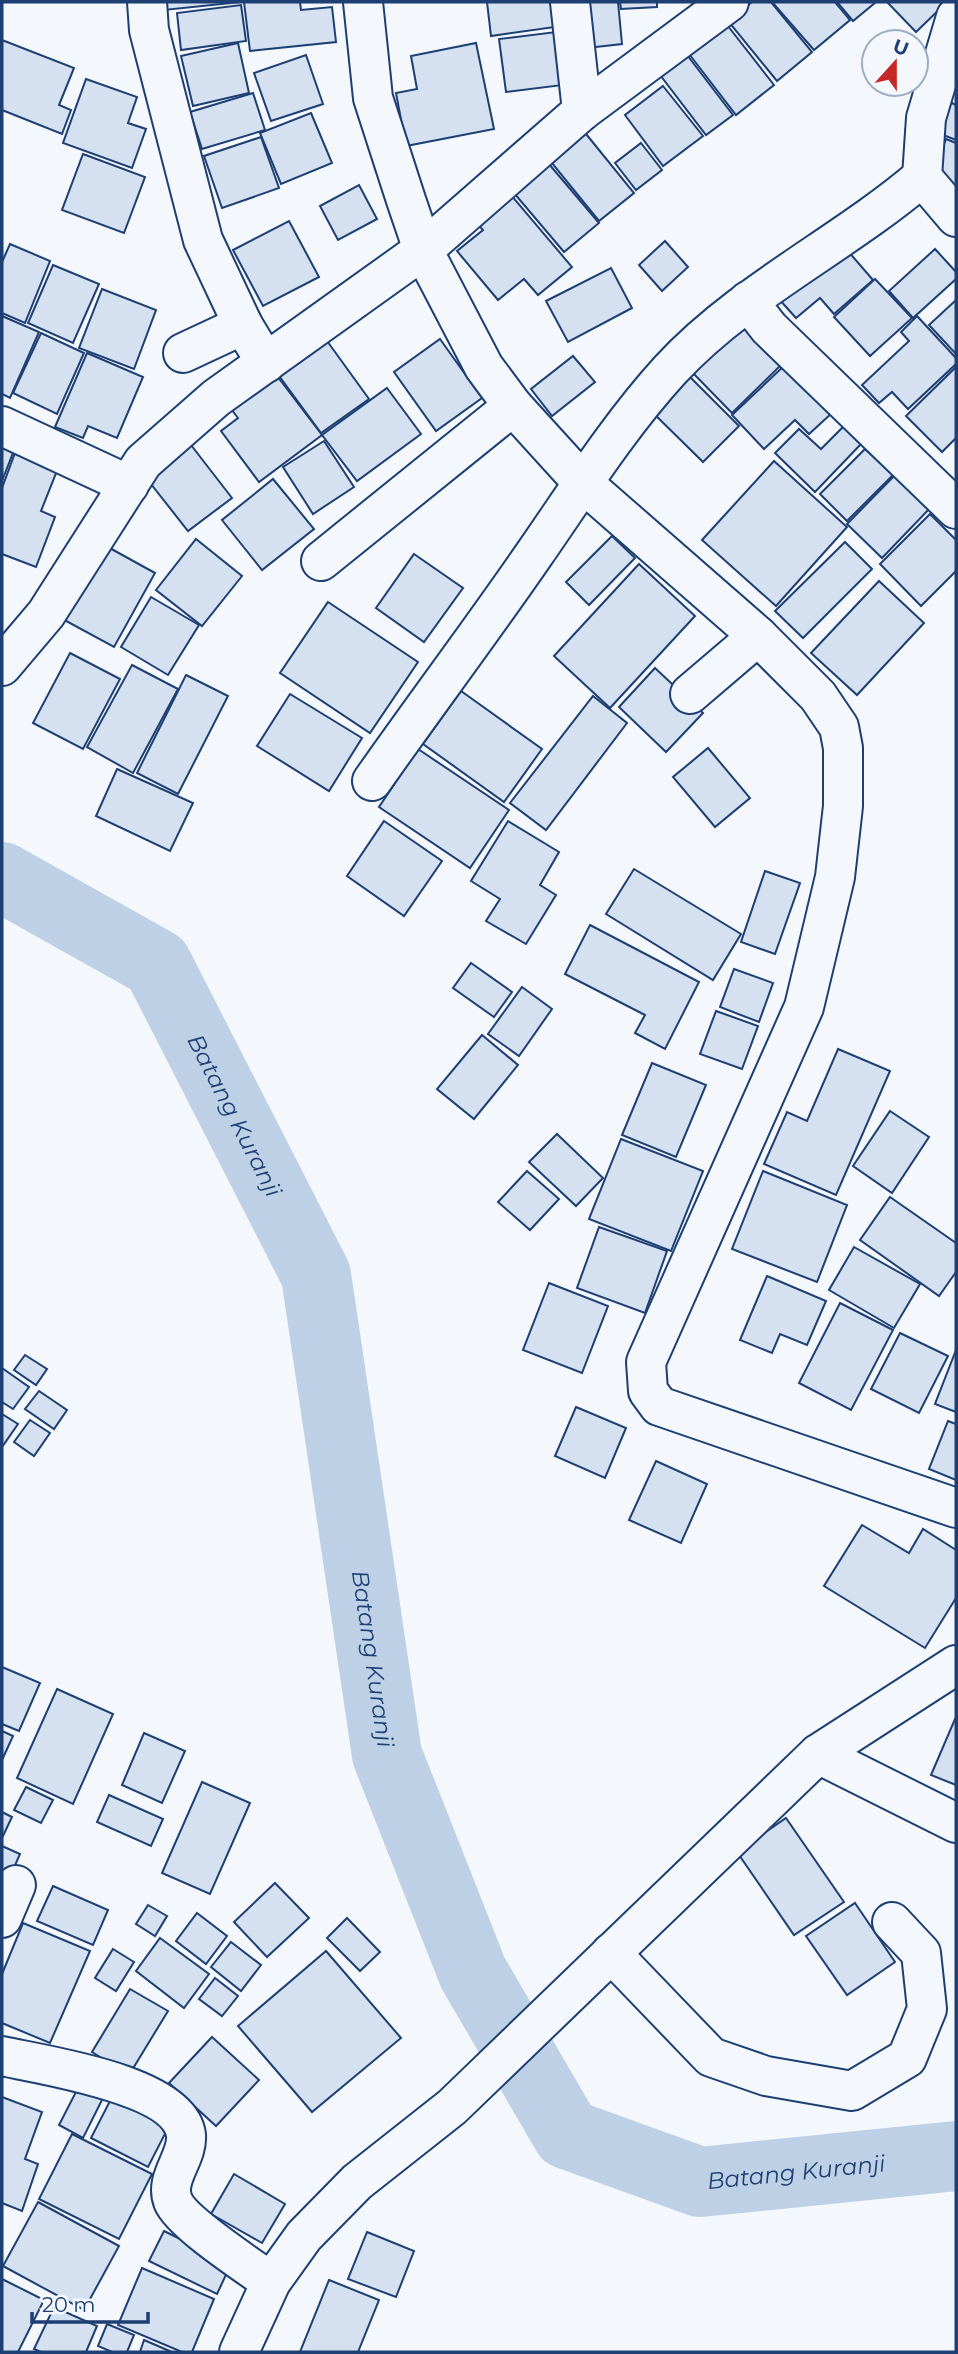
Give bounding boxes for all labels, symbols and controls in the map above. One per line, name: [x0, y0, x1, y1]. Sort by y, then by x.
north arrow: [860, 28, 930, 98]
text: U: [890, 34, 912, 61]
water label: Batang Kuranji: [181, 1030, 288, 1202]
water label: Batang Kuranji: [346, 1568, 400, 1750]
water label: Batang Kuranji: [706, 2149, 887, 2195]
scale bar: [32, 2280, 147, 2324]
text: 20 m: [42, 2292, 96, 2317]

